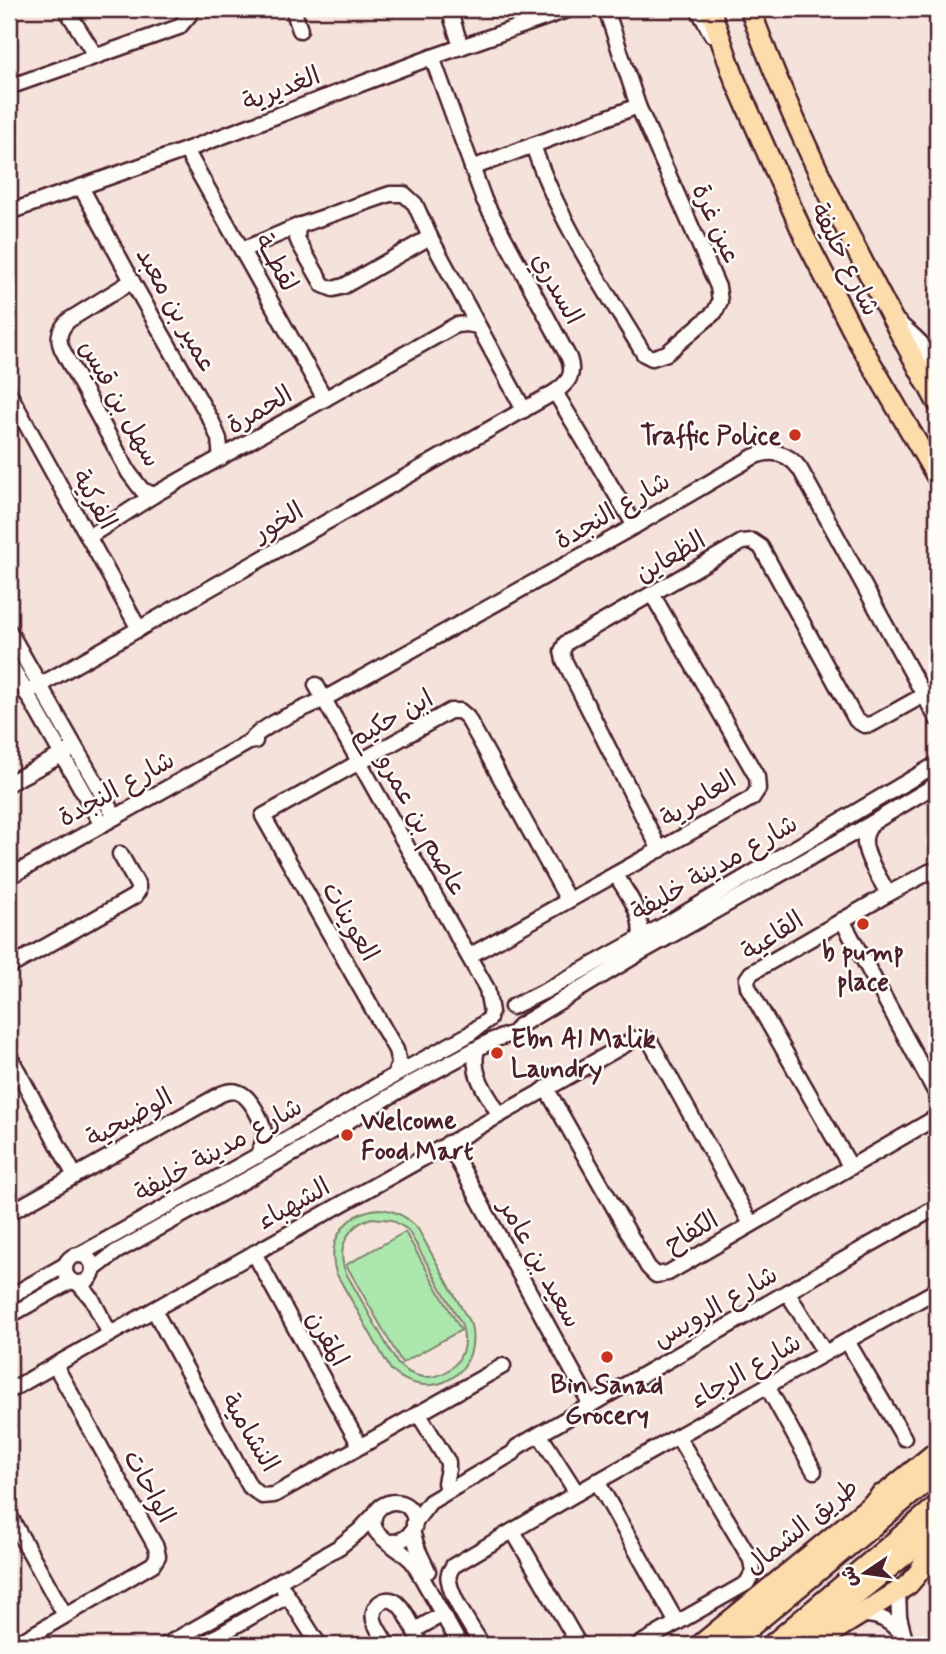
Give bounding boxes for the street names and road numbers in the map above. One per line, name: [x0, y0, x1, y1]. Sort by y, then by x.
street label: الغديرية: [238, 60, 326, 120]
street label: عين غرة: [683, 179, 748, 269]
street label: شارع خليفة: [801, 198, 887, 322]
street label: لقطــة: [245, 228, 305, 298]
street label: عمير بن معبد: [127, 242, 223, 378]
street label: السدري: [523, 247, 590, 331]
street label: سهل بن قيس: [70, 334, 168, 474]
street label: الحمرة: [221, 378, 299, 443]
street label: الفركية: [63, 464, 124, 536]
street label: شارع النجدة: [549, 465, 677, 558]
street label: الخور: [246, 495, 310, 552]
street label: الظعاين: [630, 524, 712, 591]
street label: ابن حكيم: [342, 682, 440, 758]
street label: شارع النجدة: [53, 744, 181, 836]
street label: عاصم بن عمرو: [366, 747, 474, 904]
street label: العامرية: [655, 763, 743, 836]
street label: شارع مدينة خليفة: [626, 807, 804, 930]
street label: العوينات: [313, 876, 386, 968]
street label: القاعية: [735, 904, 811, 969]
street label: الوضيحية: [81, 1081, 179, 1156]
street label: شارع مدينة خليفة: [129, 1091, 309, 1211]
street label: الشهباء: [251, 1171, 337, 1239]
street label: سعيد بن عامر: [489, 1192, 589, 1335]
street label: الكفاح: [659, 1204, 725, 1262]
street label: شارع الرويس: [648, 1258, 784, 1357]
street label: المقرن: [297, 1305, 356, 1373]
street label: شارع الرجاء: [684, 1326, 808, 1417]
street label: النشامية: [212, 1387, 286, 1479]
street label: الواحات: [114, 1444, 182, 1530]
street label: طريق الشمال: [738, 1471, 864, 1581]

